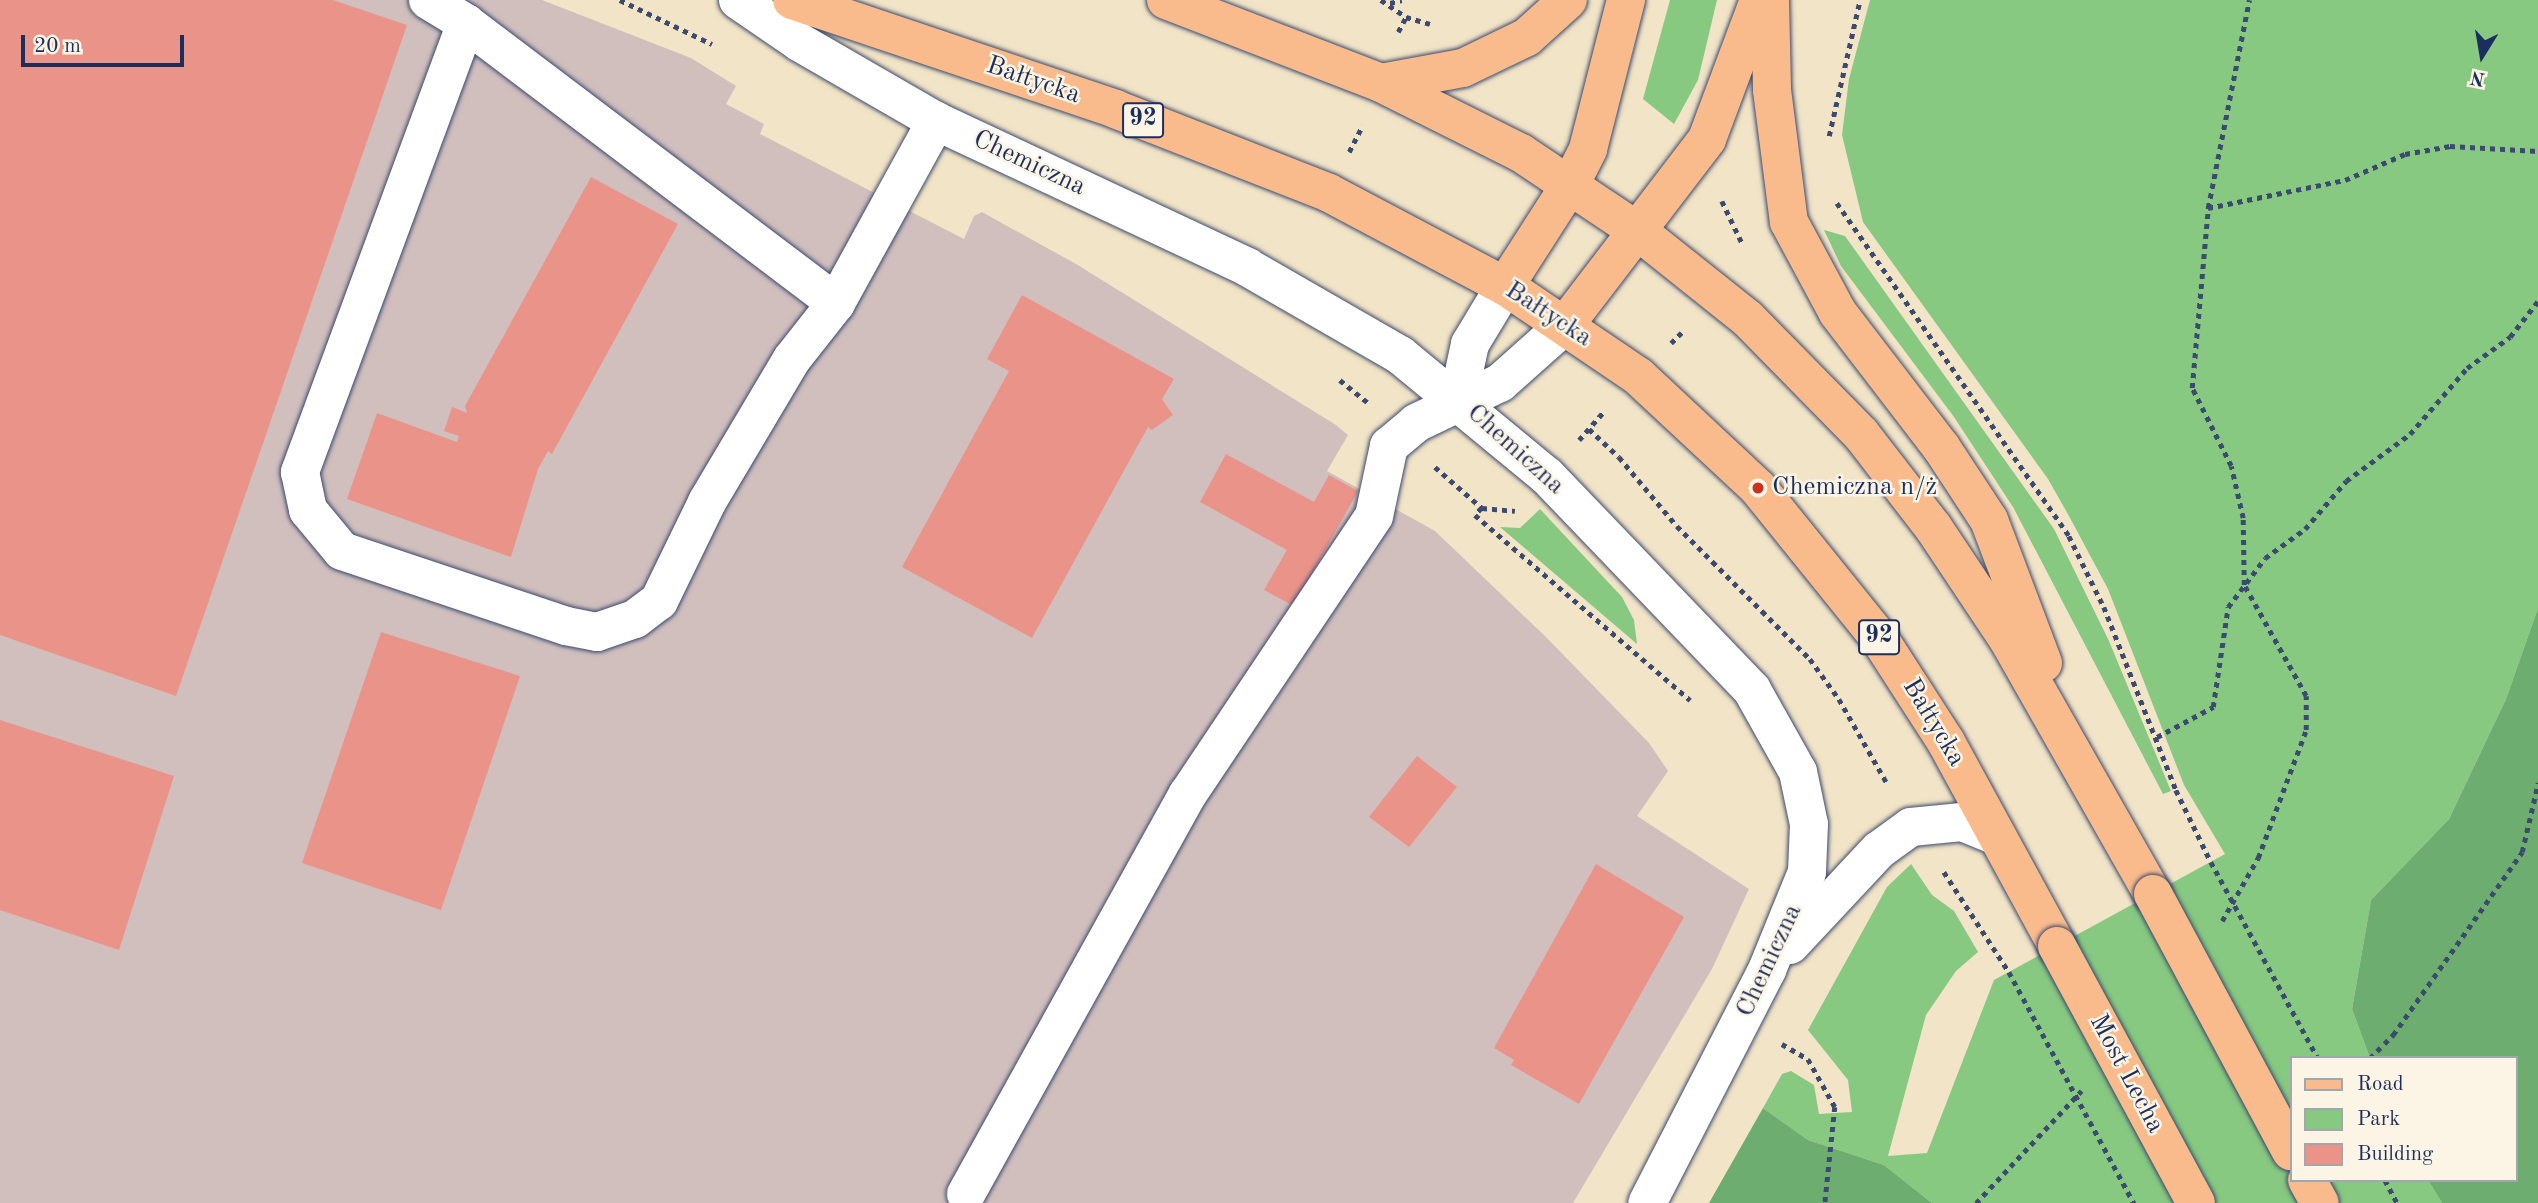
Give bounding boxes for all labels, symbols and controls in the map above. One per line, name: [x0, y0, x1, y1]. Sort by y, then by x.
scale bar: [24, 21, 187, 65]
north arrow: [2447, 21, 2517, 91]
text: 20 m: [34, 36, 81, 57]
street label: Bałtycka: [982, 50, 1084, 112]
text: N: [2469, 66, 2487, 88]
road number: 92: [1122, 100, 1164, 140]
street label: Chemiczna: [968, 124, 1090, 204]
street label: Bałtycka: [1499, 275, 1597, 355]
street label: Chemiczna: [1460, 398, 1570, 502]
place label: Chemiczna n/ż: [1772, 472, 1937, 504]
marker: Chemiczna n/ż: [1750, 480, 1766, 496]
road number: 92: [1858, 616, 1900, 658]
street label: Bałtycka: [1895, 673, 1971, 773]
street label: Chemiczna: [1730, 900, 1810, 1022]
street label: Most Lecha: [2082, 1009, 2170, 1139]
legend: [2290, 1056, 2517, 1182]
text: Road: [2357, 1074, 2404, 1095]
text: Park: [2357, 1109, 2400, 1130]
text: Building: [2357, 1144, 2433, 1165]

